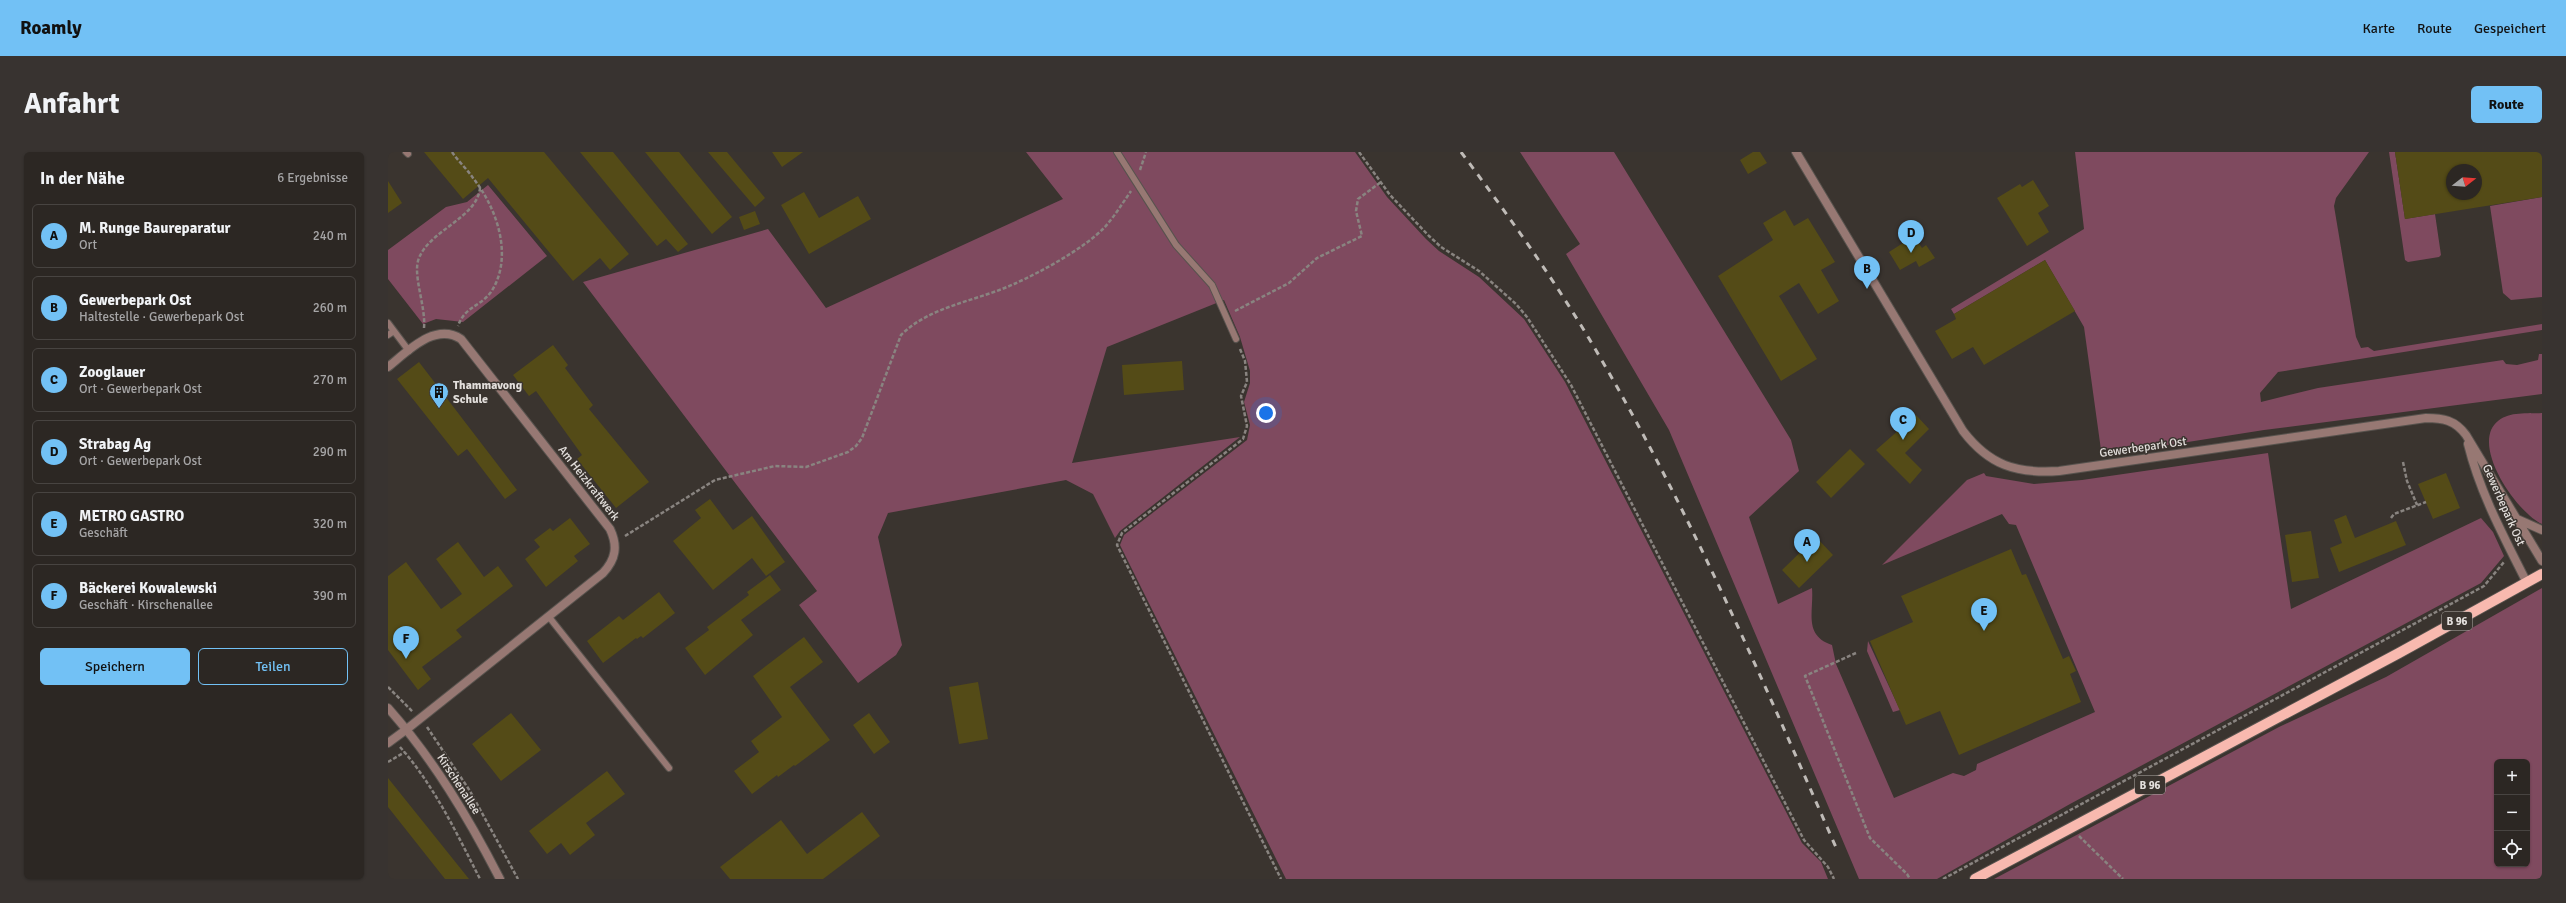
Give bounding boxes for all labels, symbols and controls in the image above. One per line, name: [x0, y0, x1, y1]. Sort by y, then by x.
text: Roamly: [20, 16, 82, 40]
text: Karte: [2362, 20, 2395, 37]
text: Route: [2417, 20, 2452, 37]
text: Gespeichert: [2474, 20, 2546, 37]
button: Route: [2471, 86, 2542, 123]
text: Anfahrt: [24, 87, 120, 121]
north arrow: [2446, 164, 2482, 200]
text: In der Nähe: [40, 168, 125, 189]
text: 6 Ergebnisse: [277, 170, 348, 186]
text: M. Runge Baureparatur: [79, 219, 231, 237]
pin: D: [1898, 220, 1924, 253]
text: A: [50, 228, 58, 244]
text: 240 m: [313, 228, 347, 244]
text: Ort: [79, 237, 97, 253]
pin: B: [1854, 256, 1880, 289]
text: Gewerbepark Ost: [79, 291, 191, 309]
text: B: [50, 300, 58, 316]
text: 260 m: [313, 300, 347, 316]
text: Haltestelle · Gewerbepark Ost: [79, 309, 244, 325]
text: Zooglauer: [79, 363, 145, 381]
text: C: [50, 372, 58, 388]
text: 270 m: [313, 372, 347, 388]
place label: Thammavong Schule: [453, 378, 523, 407]
text: Ort · Gewerbepark Ost: [79, 381, 202, 397]
building icon: Thammavong Schule: [428, 381, 450, 409]
your location: [1256, 403, 1276, 423]
pin: C: [1890, 407, 1916, 440]
street label: Gewerbepark Ost: [2099, 434, 2188, 461]
text: Strabag Ag: [79, 435, 151, 453]
street label: Am Heizkraftwerk: [555, 443, 623, 524]
text: D: [50, 444, 58, 460]
text: 290 m: [313, 444, 347, 460]
text: Ort · Gewerbepark Ost: [79, 453, 202, 469]
street label: Gewerbepark Ost: [2479, 462, 2528, 548]
text: METRO GASTRO: [79, 507, 184, 525]
text: E: [50, 516, 58, 532]
text: 320 m: [313, 516, 347, 532]
text: Geschäft: [79, 525, 128, 541]
pin: A: [1794, 529, 1820, 562]
text: Bäckerei Kowalewski: [79, 579, 217, 597]
text: F: [51, 588, 57, 604]
text: 390 m: [313, 588, 347, 604]
text: Geschäft · Kirschenallee: [79, 597, 213, 613]
pin: E: [1971, 598, 1997, 631]
road number: B 96: [2442, 612, 2472, 630]
pin: F: [393, 626, 419, 659]
button: Speichern: [40, 648, 190, 685]
button: Teilen: [198, 648, 348, 685]
street label: Kirschenallee: [433, 751, 484, 818]
map controls: [2494, 759, 2530, 867]
button: +: [2494, 759, 2530, 795]
road number: B 96: [2135, 776, 2165, 794]
button: −: [2494, 795, 2530, 831]
button: locate: [2494, 831, 2530, 867]

